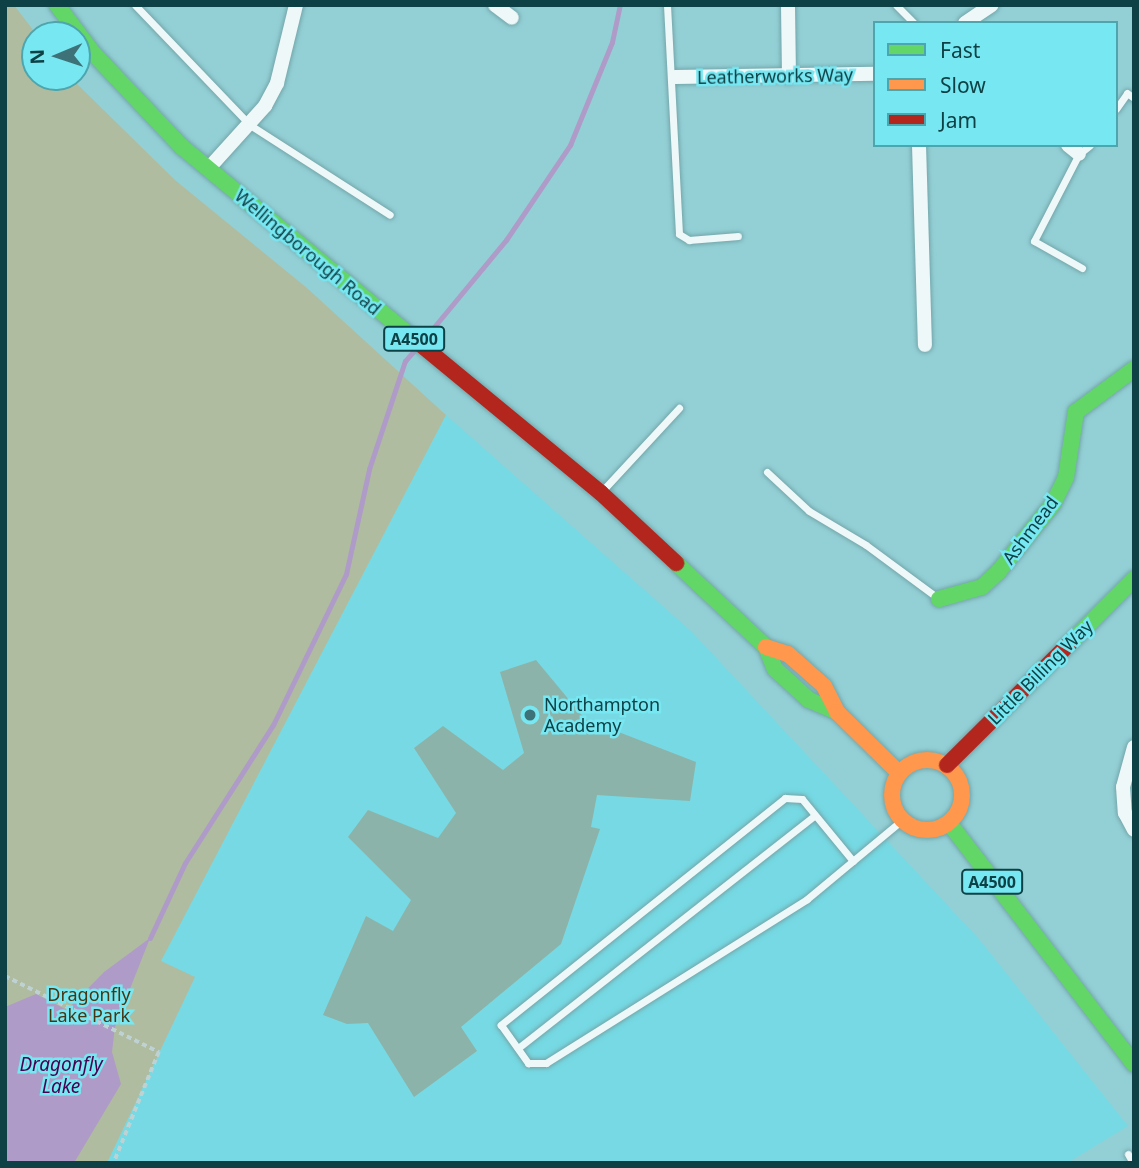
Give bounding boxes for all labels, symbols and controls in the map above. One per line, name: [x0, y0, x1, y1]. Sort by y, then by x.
north arrow: [21, 21, 91, 91]
legend: [873, 21, 1118, 147]
text: Fast: [940, 36, 980, 64]
text: N: [24, 48, 50, 65]
street label: Leatherworks Way: [697, 64, 853, 88]
text: Slow: [940, 71, 986, 99]
text: Jam: [940, 106, 977, 134]
street label: Wellingborough Road: [231, 185, 385, 319]
road number: A4500: [382, 326, 446, 352]
street label: Ashmead: [997, 492, 1063, 568]
street label: Little Billing Way: [983, 615, 1097, 729]
place label: Northampton Academy: [544, 694, 660, 736]
marker: Northampton Academy: [522, 707, 538, 723]
road number: A4500: [960, 870, 1024, 894]
park label: Dragonfly Lake Park: [47, 984, 131, 1026]
water label: Dragonfly Lake: [19, 1054, 103, 1098]

